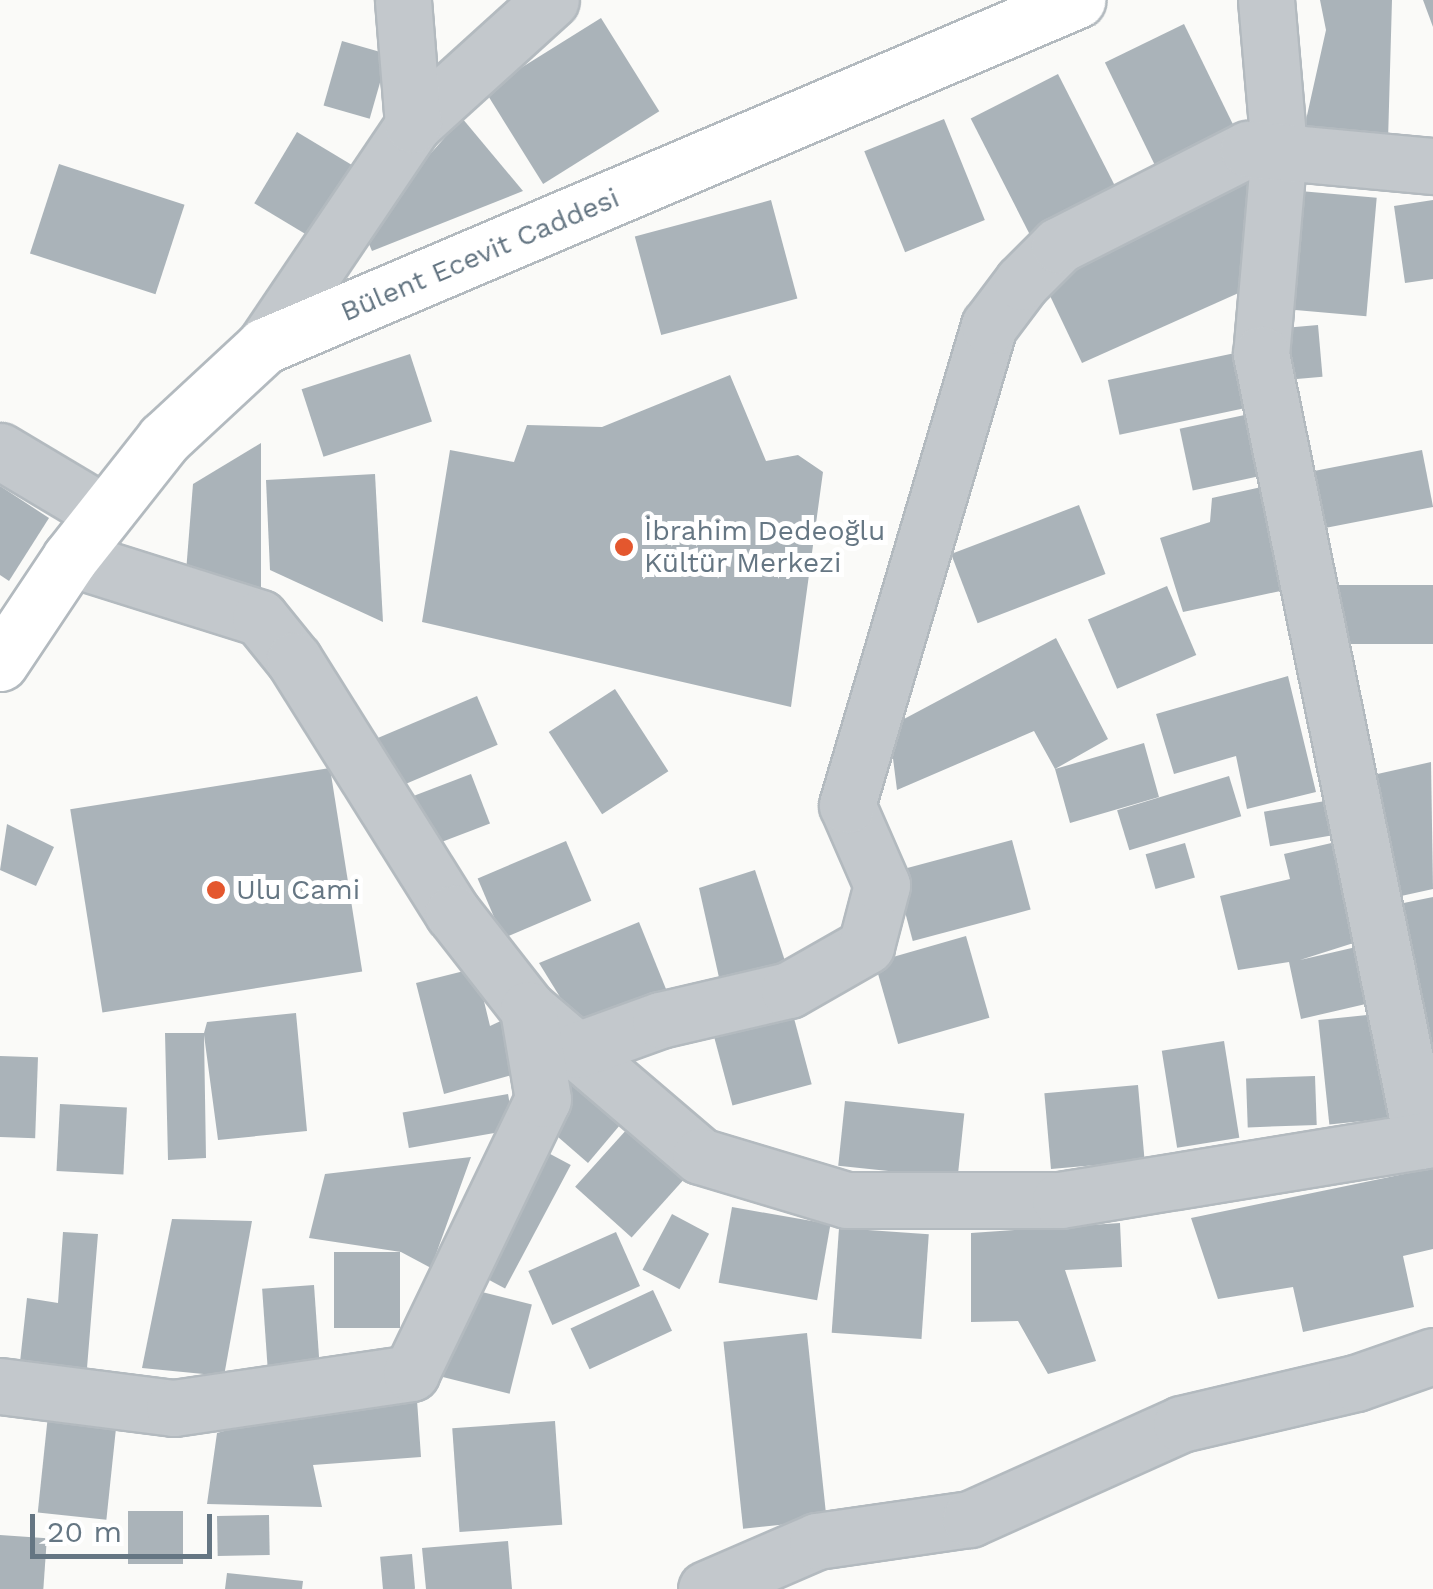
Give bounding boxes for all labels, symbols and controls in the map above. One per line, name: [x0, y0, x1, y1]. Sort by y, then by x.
street label: Bülent Ecevit Caddesi: [336, 181, 624, 329]
place label: İbrahim Dedeoğlu Kültür Merkezi: [644, 514, 885, 580]
marker: İbrahim Dedeoğlu Kültür Merkezi: [613, 536, 635, 558]
place label: Ulu Cami: [236, 873, 360, 907]
marker: Ulu Cami: [205, 879, 227, 901]
scale bar: [35, 1494, 218, 1556]
text: 20 m: [47, 1514, 122, 1549]

